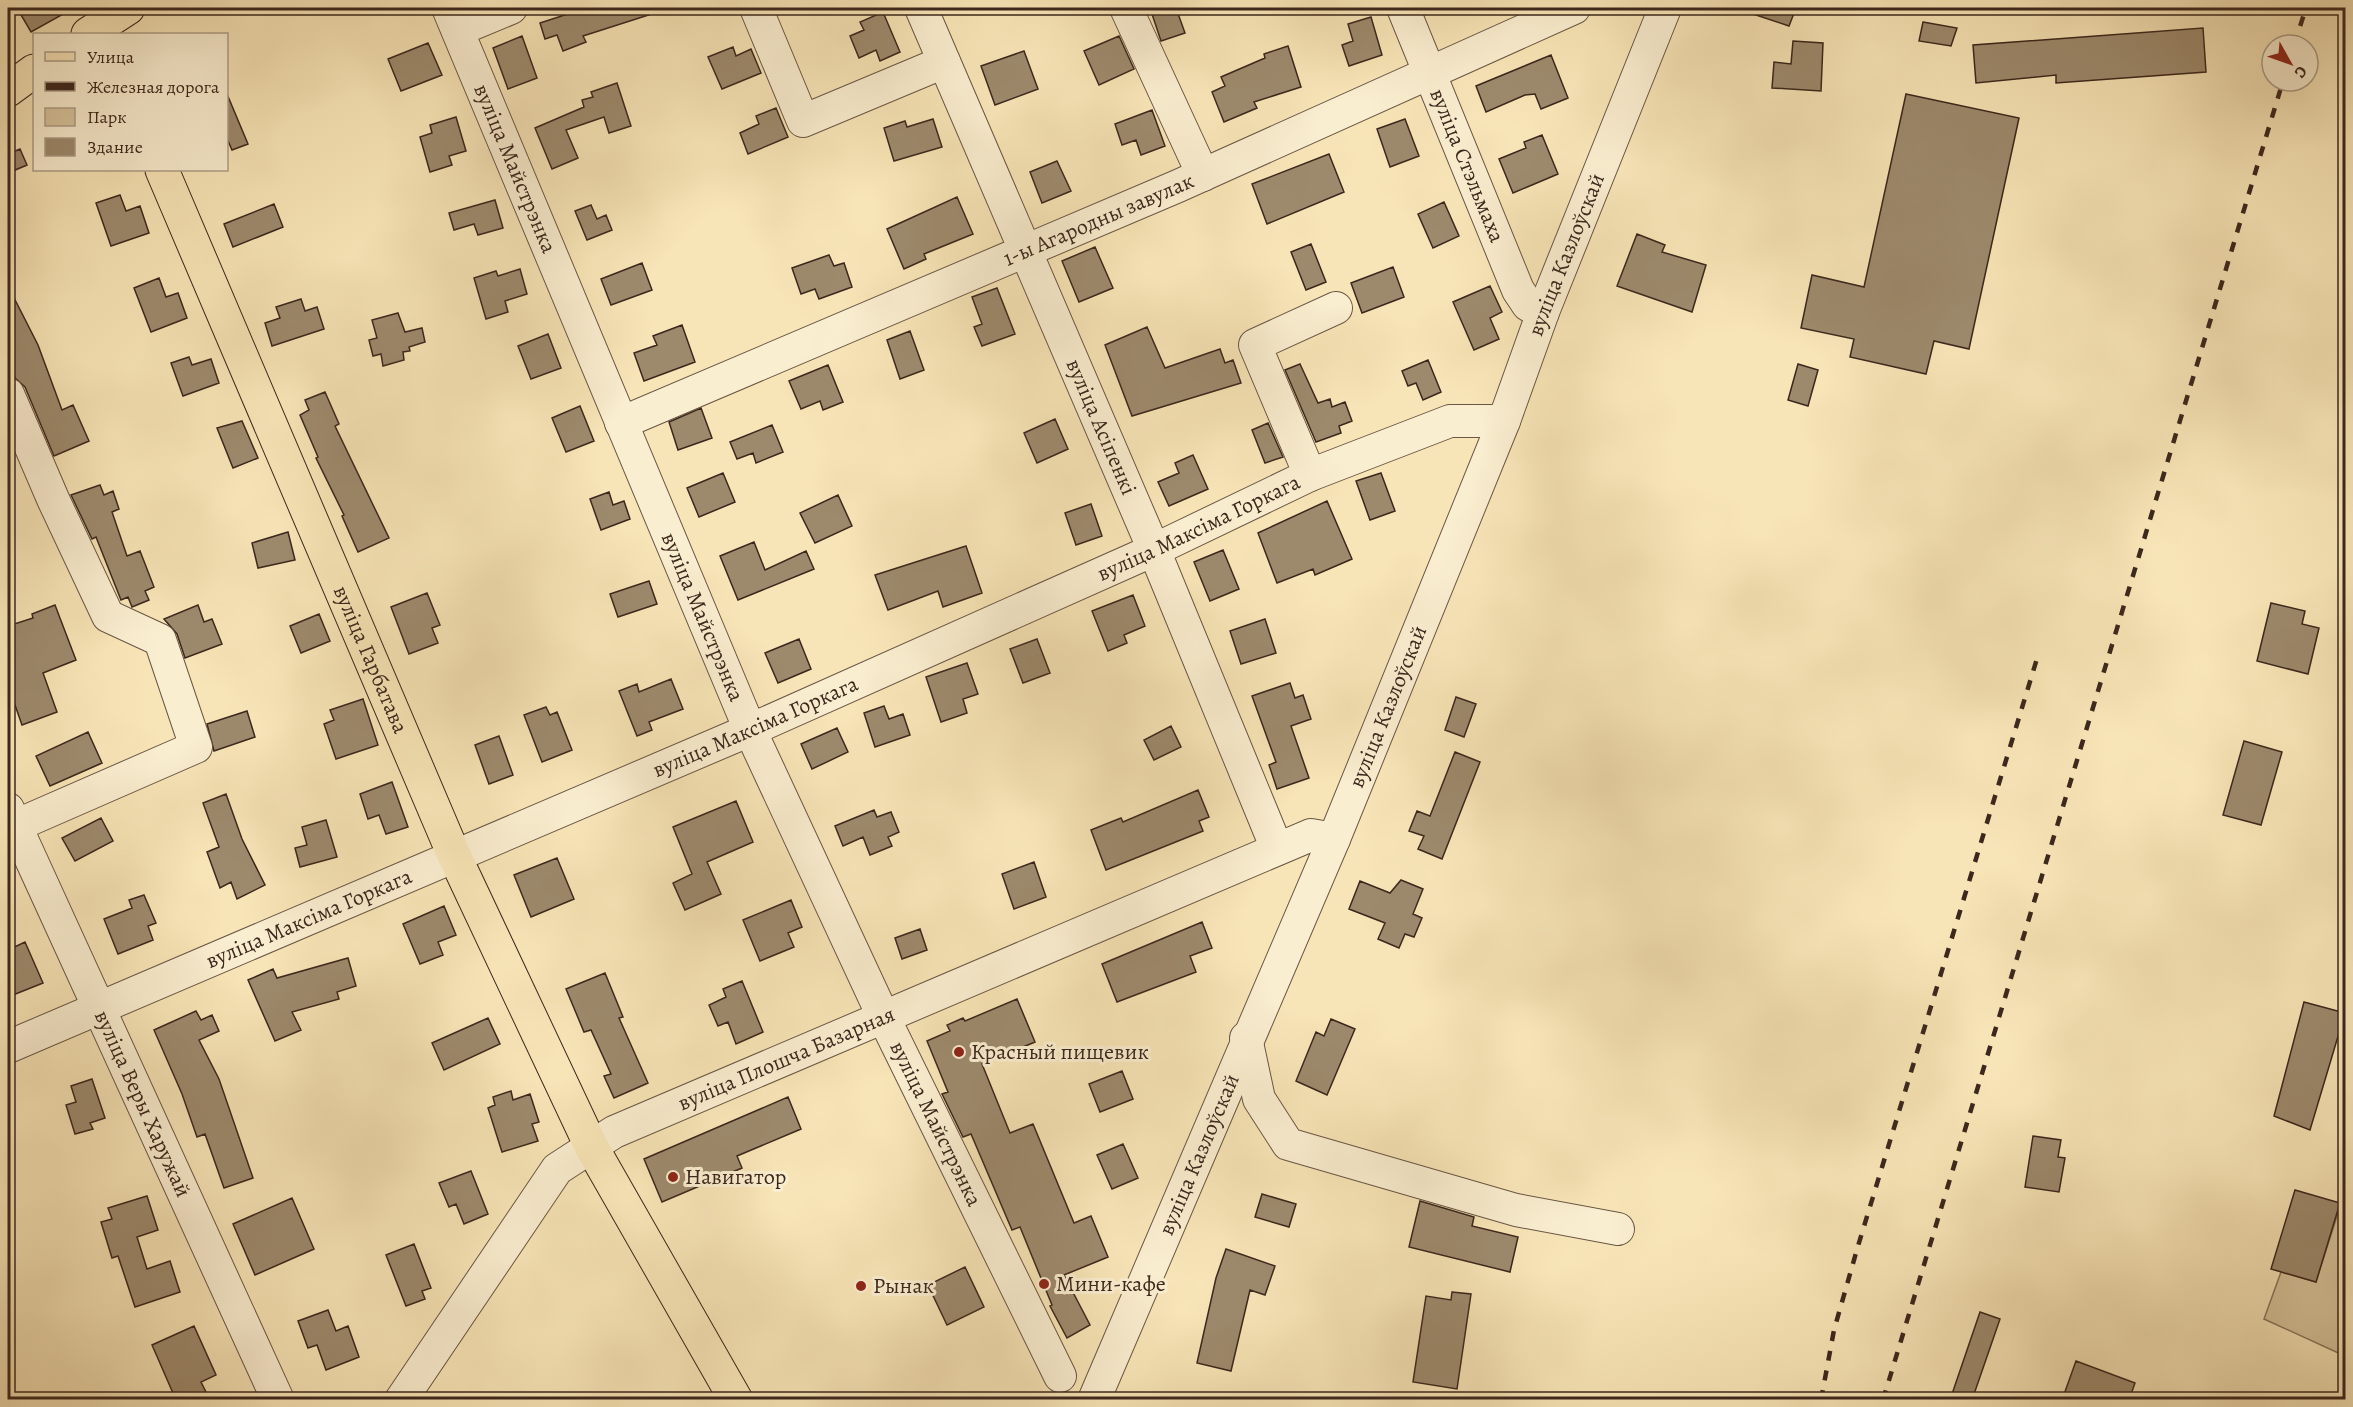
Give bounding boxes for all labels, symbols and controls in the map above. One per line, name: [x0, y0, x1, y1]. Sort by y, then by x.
legend: [33, 33, 228, 171]
north arrow: [2260, 33, 2320, 93]
text: Улица: [87, 45, 135, 69]
text: С: [2289, 61, 2312, 83]
text: Железная дорога: [87, 75, 220, 99]
street label: вуліца Майстрэнка: [466, 79, 564, 258]
street label: вуліца Стэльмаха: [1422, 84, 1512, 248]
text: Парк: [87, 105, 127, 129]
text: Здание: [87, 135, 143, 159]
street label: 1-ы Агародны завулак: [999, 166, 1199, 274]
street label: вуліца Казлоўскай: [1521, 169, 1612, 340]
street label: вуліца Асіпенкі: [1059, 354, 1144, 500]
street label: вуліца Максіма Горкага: [1092, 467, 1306, 588]
street label: вуліца Майстрэнка: [654, 528, 752, 707]
street label: вуліца Гарбатава: [326, 581, 416, 739]
street label: вуліца Казлоўскай: [1341, 621, 1434, 792]
street label: вуліца Максіма Горкага: [648, 668, 864, 785]
street label: вуліца Максіма Горкага: [201, 861, 417, 976]
street label: вуліца Плошча Базарная: [673, 999, 899, 1118]
street label: вуліца Веры Харужай: [87, 1005, 198, 1202]
street label: вуліца Майстрэнка: [883, 1036, 990, 1212]
place label: Красный пищевик: [971, 1037, 1149, 1067]
marker: Красный пищевик: [952, 1045, 966, 1059]
street label: вуліца Казлоўскай: [1151, 1069, 1247, 1240]
place label: Навигатор: [685, 1162, 786, 1192]
marker: Навигатор: [666, 1170, 680, 1184]
place label: Мини-кафе: [1056, 1269, 1166, 1299]
place label: Рынак: [873, 1271, 934, 1301]
marker: Мини-кафе: [1037, 1277, 1051, 1291]
marker: Рынак: [854, 1279, 868, 1293]

